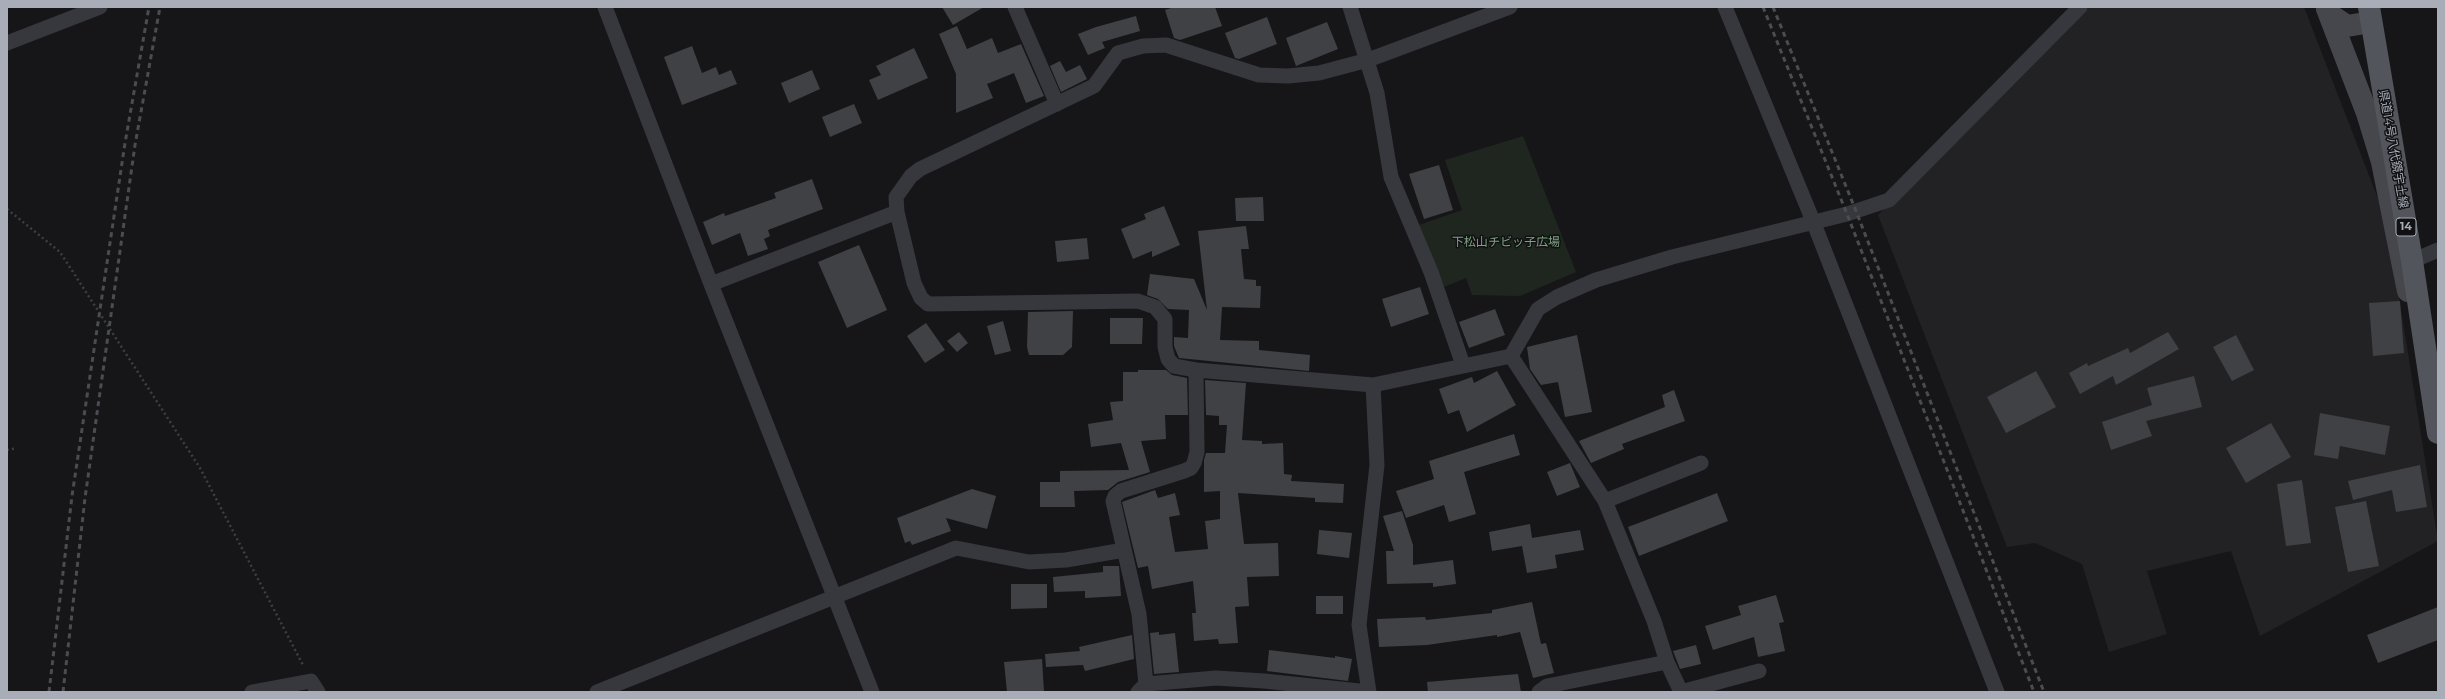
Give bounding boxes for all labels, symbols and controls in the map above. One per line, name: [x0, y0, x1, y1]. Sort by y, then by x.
street label: 県道14号八代鏡宇土線: [2375, 89, 2411, 209]
road number: 14: [2396, 218, 2416, 236]
park label: 下松山チビッ子広場: [1452, 235, 1560, 249]

